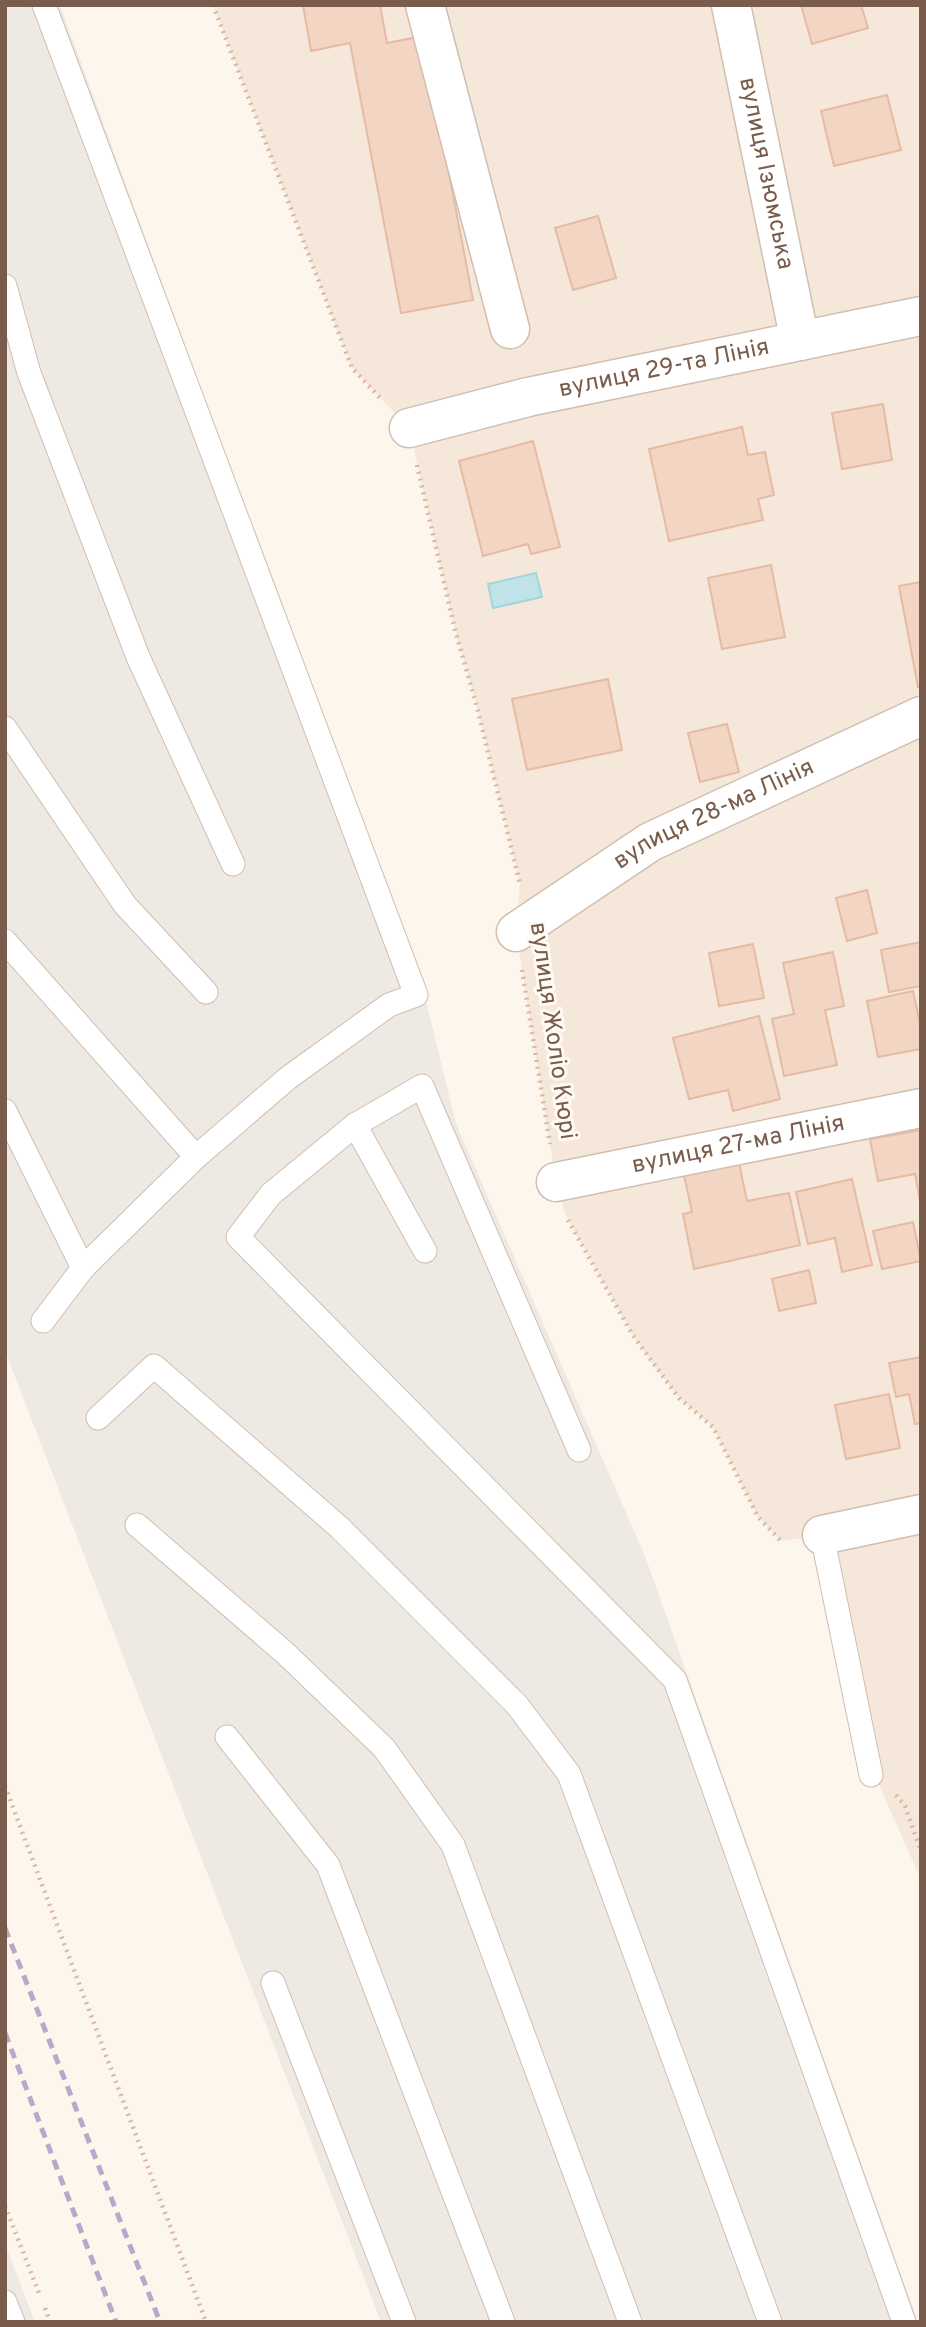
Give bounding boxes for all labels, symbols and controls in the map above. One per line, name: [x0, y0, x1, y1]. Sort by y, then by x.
street label: вулиця Ізюмська: [731, 75, 800, 272]
street label: вулиця 29-та Лінія: [556, 333, 772, 405]
street label: вулиця 28-ма Лінія: [608, 753, 819, 877]
street label: вулиця Жоліо Кюрі: [522, 920, 582, 1142]
street label: вулиця 27-ма Лінія: [629, 1109, 847, 1181]

